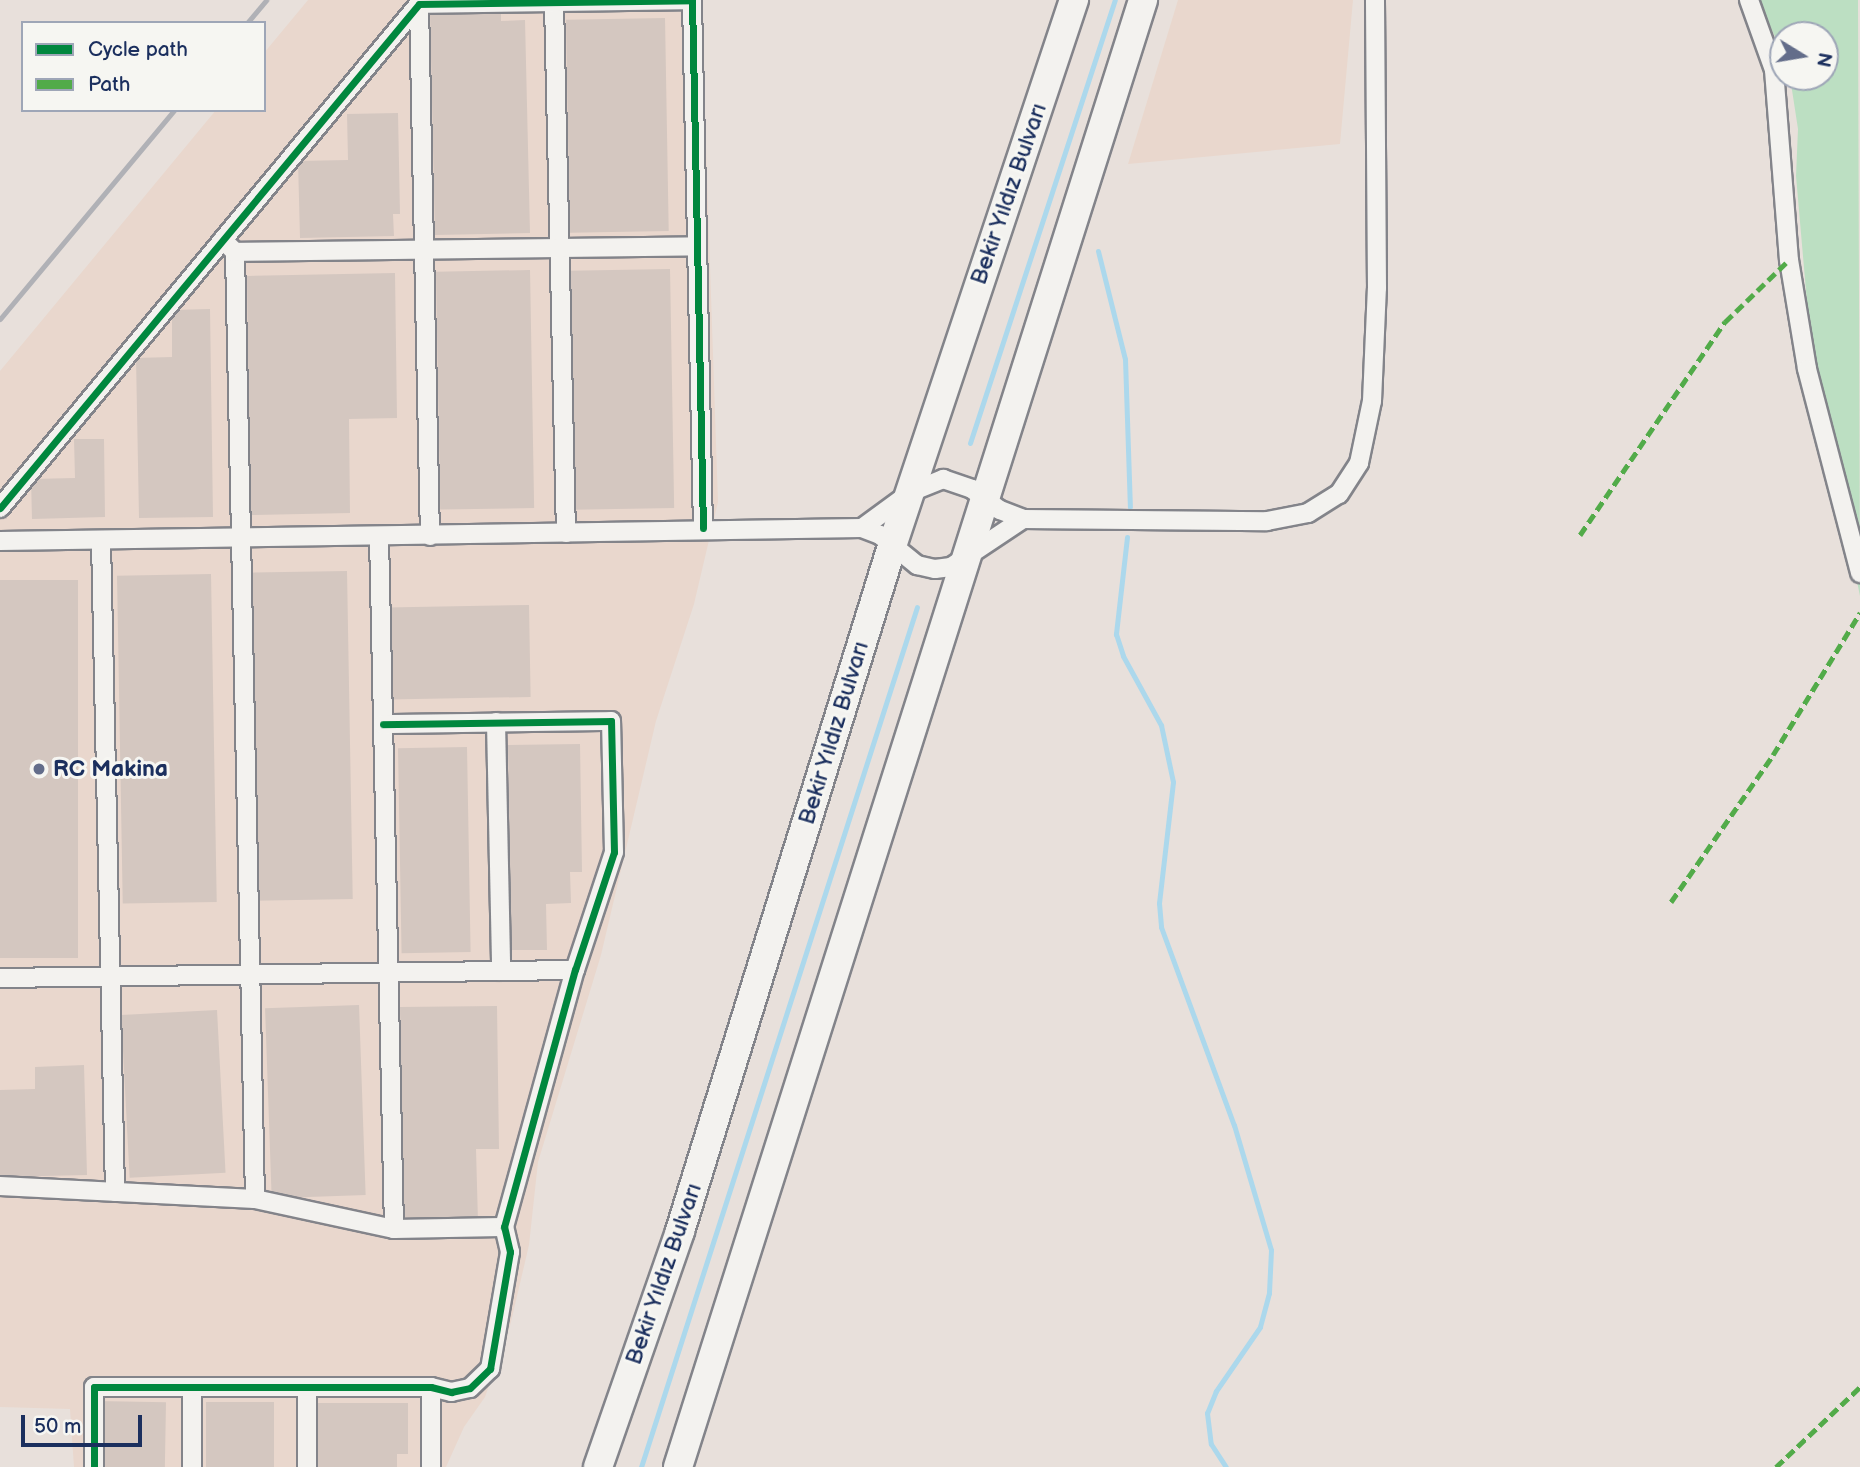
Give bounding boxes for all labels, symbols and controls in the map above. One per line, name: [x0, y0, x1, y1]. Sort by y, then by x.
legend: [21, 21, 266, 112]
north arrow: [1769, 21, 1839, 91]
text: Cycle path: [88, 37, 188, 62]
text: N: [1810, 51, 1836, 69]
text: Path: [88, 72, 130, 97]
street label: Bekir Yıldız Bulvarı: [965, 99, 1053, 289]
street label: Bekir Yıldız Bulvarı: [793, 637, 875, 829]
place label: RC Makina: [53, 755, 168, 783]
marker: RC Makina: [31, 761, 47, 777]
street label: Bekir Yıldız Bulvarı: [620, 1179, 708, 1369]
scale bar: [24, 1400, 145, 1444]
text: 50 m: [34, 1414, 81, 1439]

